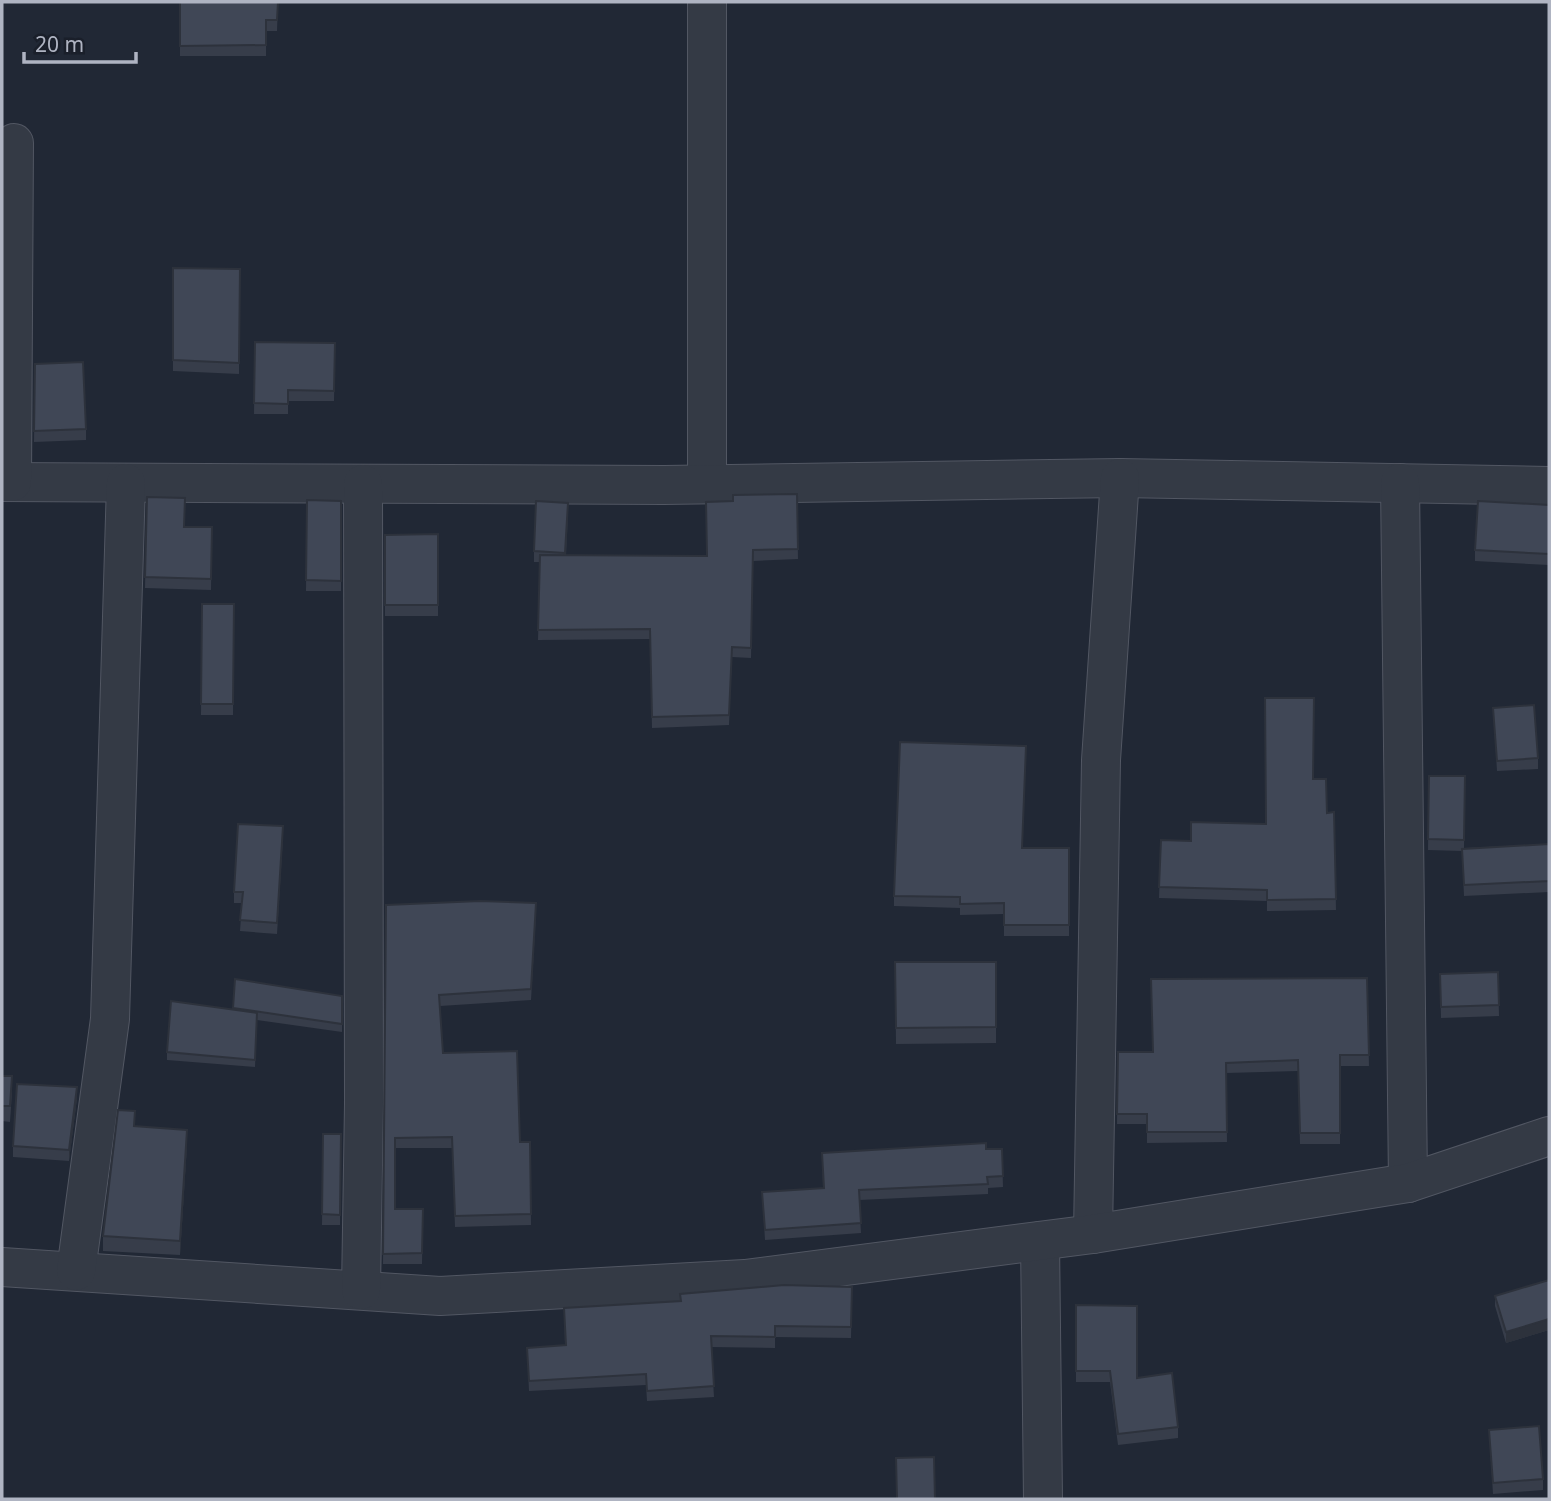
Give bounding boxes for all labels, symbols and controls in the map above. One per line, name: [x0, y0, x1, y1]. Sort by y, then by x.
scale bar: [24, 21, 136, 65]
text: 20 m: [35, 30, 84, 58]

